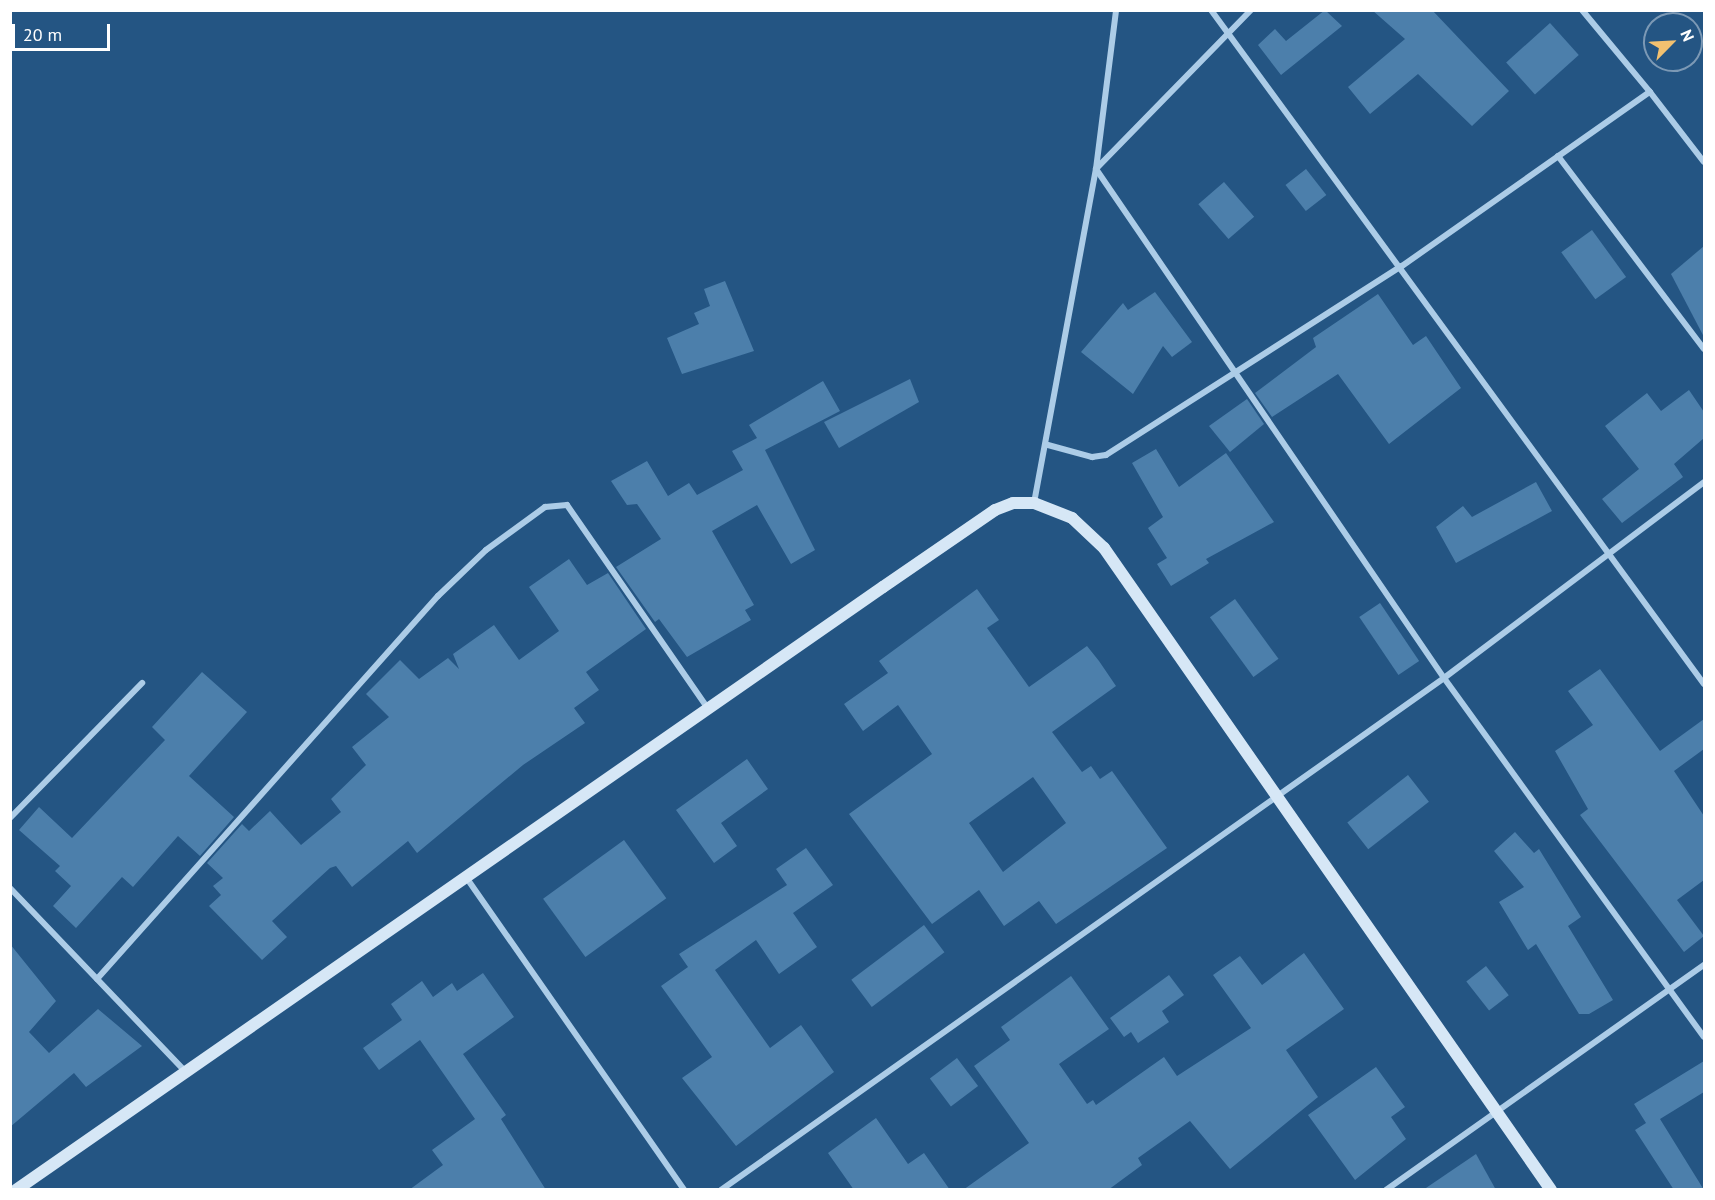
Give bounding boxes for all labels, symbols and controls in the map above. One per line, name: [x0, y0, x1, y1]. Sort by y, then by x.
scale bar: [15, 12, 112, 50]
north arrow: [1643, 12, 1703, 72]
text: 20 m: [23, 23, 62, 46]
text: N: [1676, 27, 1699, 44]

